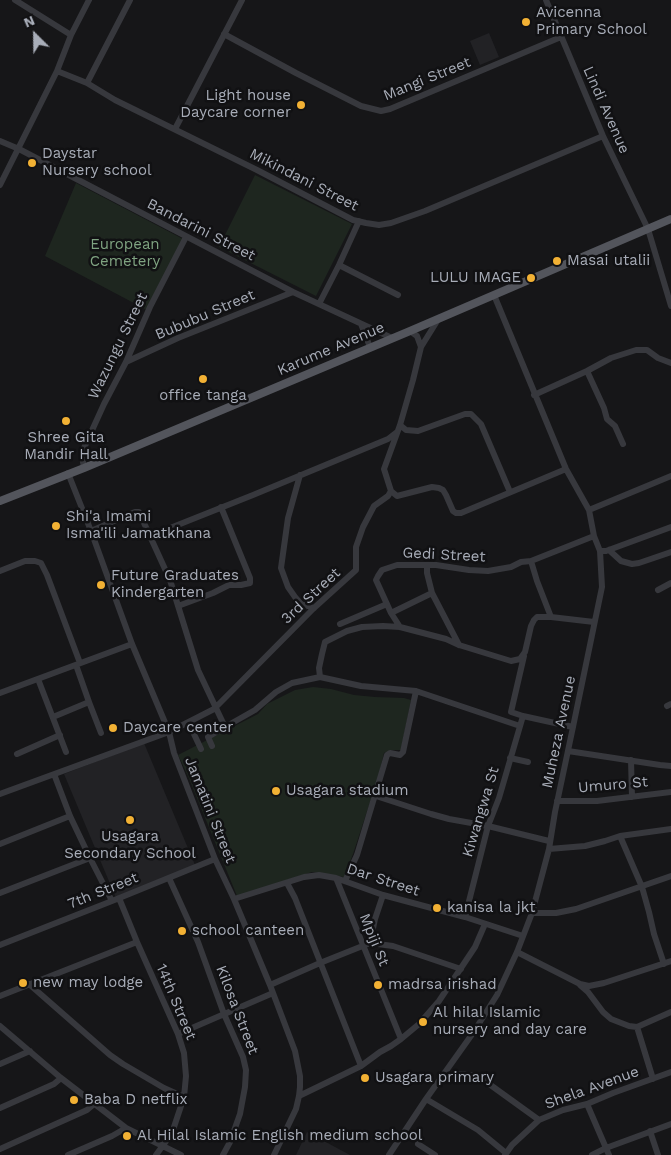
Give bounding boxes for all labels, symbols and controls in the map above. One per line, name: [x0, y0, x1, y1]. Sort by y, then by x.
place label: Avicenna Primary School: [536, 4, 647, 39]
north arrow: [10, 10, 60, 60]
text: N: [21, 12, 37, 31]
marker: Avicenna Primary School: [520, 16, 532, 28]
street label: Mangi Street: [381, 53, 473, 105]
street label: Lindi Avenue: [579, 63, 633, 157]
place label: Light house Daycare corner: [180, 87, 291, 122]
marker: Light house Daycare corner: [295, 99, 307, 111]
place label: Daystar Nursery school: [42, 145, 152, 180]
street label: Mikindani Street: [246, 145, 362, 215]
marker: Daystar Nursery school: [26, 157, 38, 169]
street label: Bandarini Street: [144, 195, 258, 265]
park label: European Cemetery: [90, 236, 160, 271]
place label: Masai utalii: [567, 252, 650, 270]
marker: Masai utalii: [551, 255, 563, 267]
place label: LULU IMAGE: [430, 269, 521, 287]
marker: LULU IMAGE: [525, 272, 537, 284]
street label: Bububu Street: [152, 286, 258, 344]
street label: Wazungu Street: [84, 290, 152, 402]
street label: Karume Avenue: [275, 318, 387, 380]
marker: office tanga: [197, 373, 209, 385]
place label: office tanga: [159, 387, 247, 405]
marker: Shree Gita Mandir Hall: [60, 415, 72, 427]
place label: Shree Gita Mandir Hall: [24, 429, 108, 464]
place label: Shi'a Imami Isma'ili Jamatkhana: [66, 508, 211, 543]
marker: Shi'a Imami Isma'ili Jamatkhana: [50, 520, 62, 532]
street label: Gedi Street: [402, 544, 486, 566]
street label: 3rd Street: [278, 564, 344, 628]
place label: Future Graduates Kindergarten: [111, 567, 239, 602]
marker: Future Graduates Kindergarten: [95, 579, 107, 591]
street label: Muheza Avenue: [538, 674, 580, 790]
place label: Daycare center: [123, 719, 233, 737]
marker: Daycare center: [107, 722, 119, 734]
street label: Jamatini Street: [180, 754, 240, 866]
street label: Kiwangwa St: [459, 765, 503, 859]
street label: Umuro St: [577, 773, 649, 797]
place label: Usagara stadium: [286, 782, 408, 800]
marker: Usagara stadium: [270, 785, 282, 797]
marker: Usagara Secondary School: [124, 814, 136, 826]
place label: Usagara Secondary School: [64, 828, 196, 863]
street label: Dar Street: [344, 860, 422, 900]
street label: 7th Street: [65, 869, 141, 913]
place label: kanisa la jkt: [447, 899, 536, 917]
marker: kanisa la jkt: [431, 902, 443, 914]
street label: Mpiji St: [355, 911, 393, 969]
place label: school canteen: [192, 922, 304, 940]
marker: school canteen: [176, 925, 188, 937]
street label: 14th Street: [152, 961, 200, 1043]
street label: Kilosa Street: [212, 963, 262, 1057]
place label: new may lodge: [33, 974, 143, 992]
place label: madrsa irishad: [388, 976, 497, 994]
marker: new may lodge: [17, 977, 29, 989]
marker: madrsa irishad: [372, 979, 384, 991]
place label: Al hilal Islamic nursery and day care: [433, 1004, 587, 1039]
marker: Al hilal Islamic nursery and day care: [417, 1016, 429, 1028]
street label: Shela Avenue: [542, 1063, 642, 1113]
place label: Usagara primary: [375, 1069, 494, 1087]
marker: Usagara primary: [359, 1072, 371, 1084]
place label: Baba D netflix: [84, 1091, 187, 1109]
marker: Baba D netflix: [68, 1094, 80, 1106]
place label: Al Hilal Islamic English medium school: [137, 1127, 422, 1145]
marker: Al Hilal Islamic English medium school: [121, 1130, 133, 1142]

